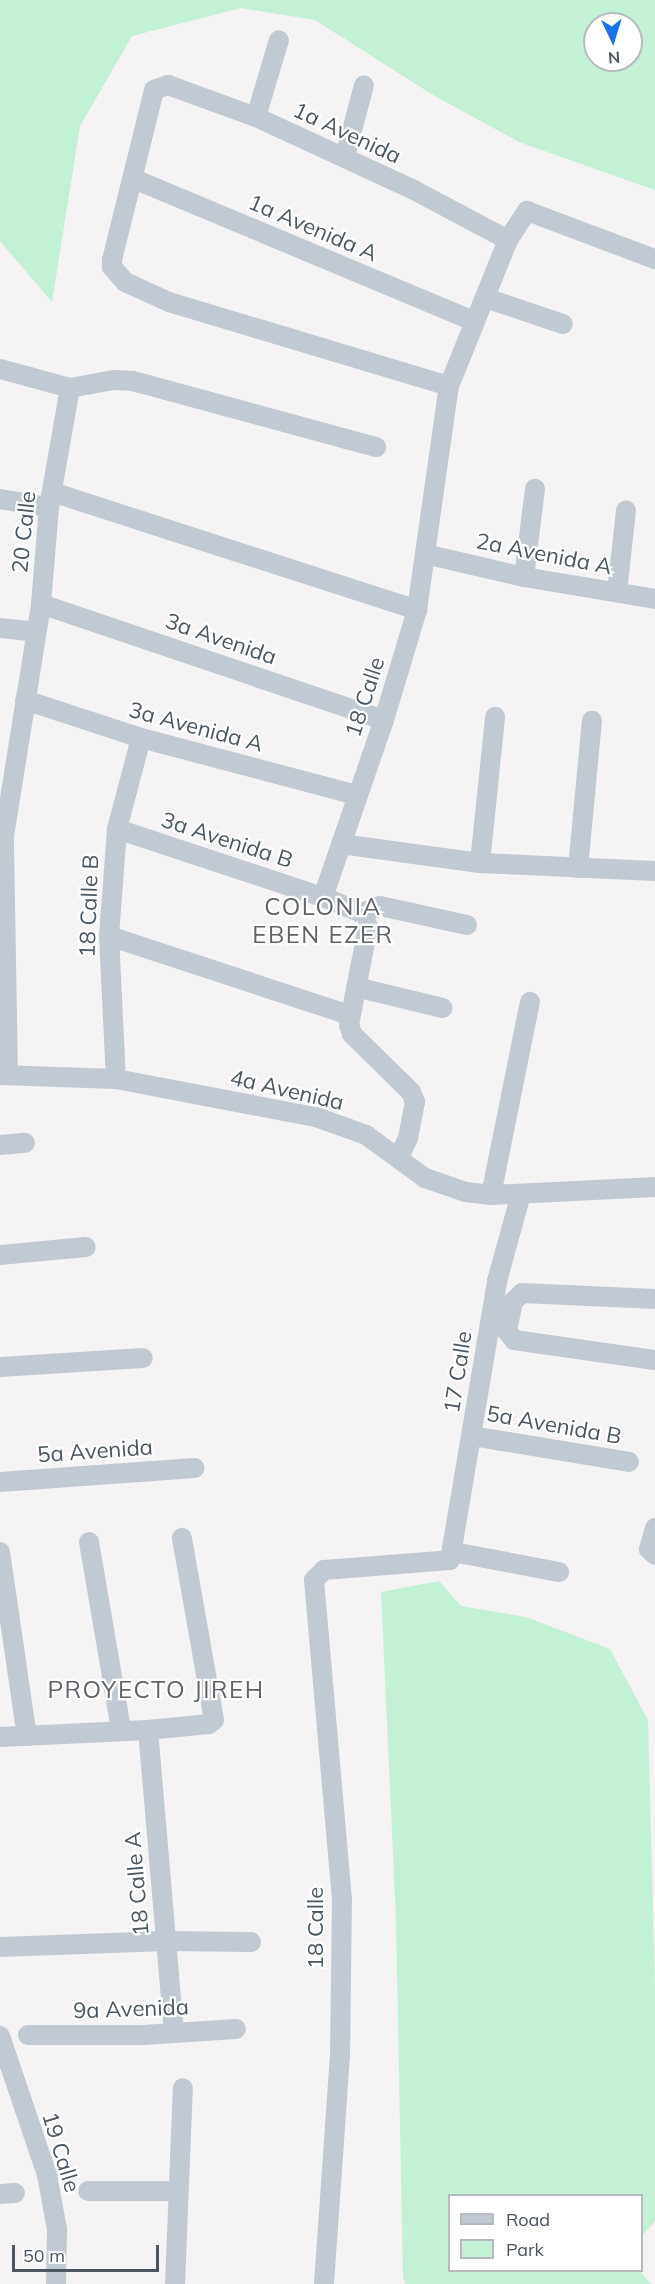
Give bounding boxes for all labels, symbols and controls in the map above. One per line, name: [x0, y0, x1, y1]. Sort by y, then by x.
north arrow: [583, 12, 643, 72]
text: N: [607, 48, 621, 68]
street label: 1a Avenida: [289, 97, 405, 169]
street label: 1a Avenida A: [244, 189, 382, 267]
street label: 20 Calle: [7, 490, 41, 574]
street label: 2a Avenida A: [474, 528, 614, 580]
street label: 3a Avenida: [162, 608, 280, 670]
street label: 18 Calle: [340, 654, 390, 740]
street label: 3a Avenida A: [126, 696, 266, 758]
street label: 3a Avenida B: [158, 806, 296, 874]
street label: 18 Calle B: [74, 854, 104, 958]
district label: COLONIA EBEN EZER: [252, 893, 394, 949]
street label: 4a Avenida: [228, 1064, 346, 1116]
street label: 17 Calle: [439, 1329, 477, 1415]
street label: 5a Avenida B: [485, 1400, 623, 1450]
street label: 5a Avenida: [36, 1434, 154, 1468]
district label: PROYECTO JIREH: [47, 1676, 265, 1704]
street label: 18 Calle A: [119, 1831, 155, 1937]
street label: 18 Calle: [303, 1887, 329, 1969]
street label: 9a Avenida: [73, 1994, 189, 2024]
street label: 19 Calle: [36, 2109, 86, 2195]
legend: [448, 2194, 643, 2272]
text: Road: [506, 2208, 550, 2231]
scale bar: [15, 2233, 162, 2271]
text: Park: [506, 2238, 544, 2261]
text: 50 m: [23, 2244, 65, 2267]

